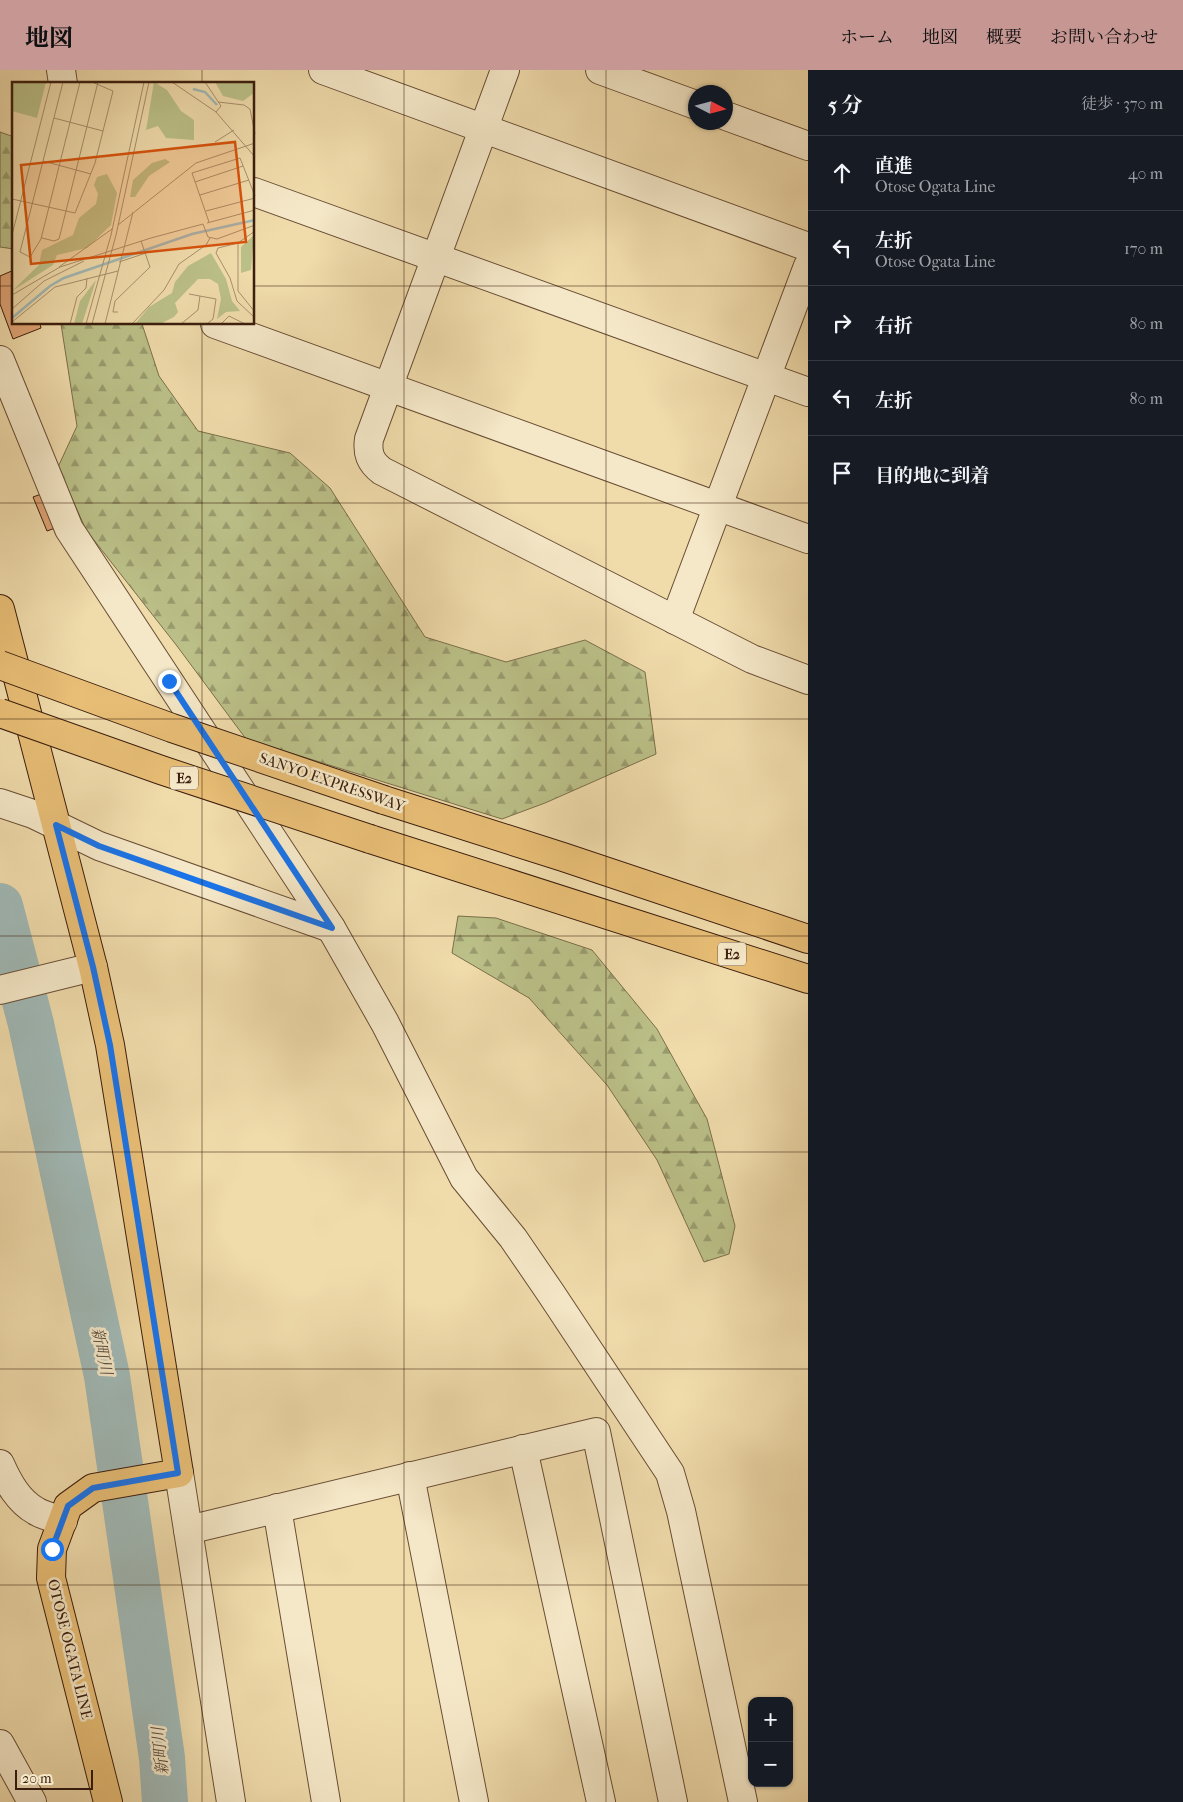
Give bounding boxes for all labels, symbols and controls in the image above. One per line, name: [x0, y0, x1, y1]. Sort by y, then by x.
text: 地図: [25, 24, 73, 52]
text: ホーム: [840, 27, 894, 48]
text: 地図: [922, 27, 958, 48]
text: 概要: [986, 27, 1022, 48]
text: お問い合わせ: [1050, 27, 1158, 48]
inset map: [12, 82, 255, 325]
north arrow: [688, 85, 733, 130]
text: 5 分: [828, 93, 863, 117]
text: 徒歩 · 370 m: [1081, 94, 1163, 113]
text: 直進: [875, 155, 913, 177]
icon: ahead: [828, 159, 856, 187]
text: 40 m: [1128, 164, 1163, 183]
text: Otose Ogata Line: [875, 177, 995, 196]
text: 左折: [875, 230, 913, 252]
icon: left: [828, 234, 856, 262]
text: 170 m: [1124, 239, 1163, 258]
text: Otose Ogata Line: [875, 252, 995, 271]
icon: right: [828, 309, 856, 337]
text: 80 m: [1129, 314, 1163, 333]
text: 右折: [875, 315, 913, 337]
icon: left: [828, 384, 856, 412]
text: 80 m: [1129, 389, 1163, 408]
text: 左折: [875, 390, 913, 412]
icon: arrive: [828, 459, 856, 487]
text: 目的地に到着: [875, 465, 989, 487]
route end: [158, 670, 181, 693]
street label: SANYO EXPRESSWAY: [257, 749, 408, 816]
road number: E2: [170, 766, 198, 790]
road number: E2: [718, 942, 746, 966]
water label: 新町川: [88, 1326, 117, 1378]
route start: [41, 1538, 64, 1561]
street label: OTOSE OGATA LINE: [44, 1577, 96, 1721]
map controls: [748, 1697, 793, 1787]
button: +: [748, 1697, 793, 1742]
water label: 新町川: [148, 1724, 172, 1776]
button: −: [748, 1742, 793, 1787]
scale bar: [15, 1767, 92, 1790]
text: 20 m: [22, 1770, 52, 1787]

